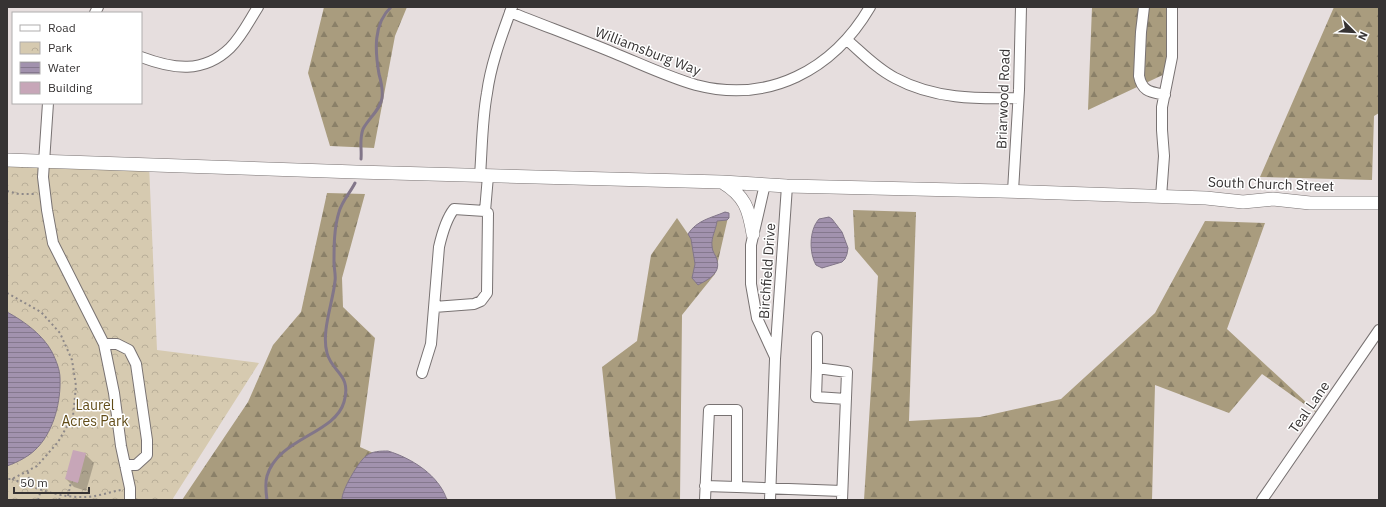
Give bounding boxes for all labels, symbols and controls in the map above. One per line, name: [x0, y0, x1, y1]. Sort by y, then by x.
legend: [12, 12, 142, 104]
north arrow: [1334, 12, 1374, 52]
text: Road: [48, 20, 76, 35]
street label: Williamsburg Way: [593, 23, 703, 79]
text: N: [1355, 30, 1371, 43]
text: Park: [48, 40, 73, 55]
street label: Briarwood Road: [992, 48, 1014, 150]
text: Water: [48, 60, 81, 75]
text: Building: [48, 80, 93, 95]
street label: South Church Street: [1207, 173, 1335, 195]
street label: Birchfield Drive: [755, 222, 779, 320]
street label: Teal Lane: [1285, 377, 1334, 437]
park label: Laurel Acres Park: [61, 396, 129, 430]
scale bar: [14, 469, 89, 495]
text: 50 m: [20, 475, 48, 490]

